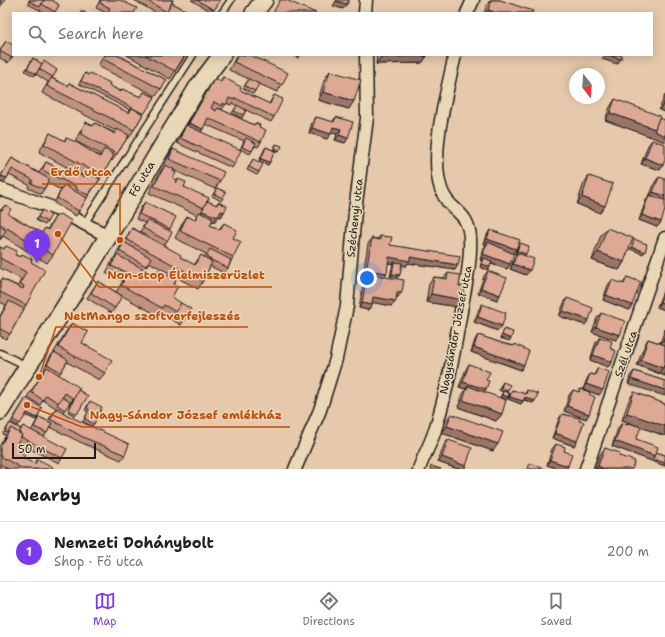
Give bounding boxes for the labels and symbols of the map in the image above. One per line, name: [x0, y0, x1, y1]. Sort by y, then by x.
north arrow: [569, 68, 605, 104]
street label: Fő utca: [125, 158, 159, 200]
callout: Erdő utca: [42, 160, 120, 184]
text: Erdő utca: [50, 164, 113, 180]
street label: Széchenyi utca: [343, 178, 367, 258]
pin: 1: [24, 230, 50, 263]
callout: Non-stop Élelmiszerüzlet: [99, 263, 272, 287]
street label: Nagysándor József utca: [436, 264, 476, 395]
text: Non-stop Élelmiszerüzlet: [107, 267, 265, 283]
your location: [357, 268, 377, 288]
callout: NetMango szoftverfejleszés: [56, 303, 248, 327]
text: NetMango szoftverfejleszés: [64, 308, 240, 324]
street label: Szél utca: [611, 329, 641, 379]
callout: Nagy-Sándor József emlékház: [82, 403, 290, 427]
text: Nagy-Sándor József emlékház: [90, 407, 282, 423]
scale bar: [12, 441, 96, 460]

